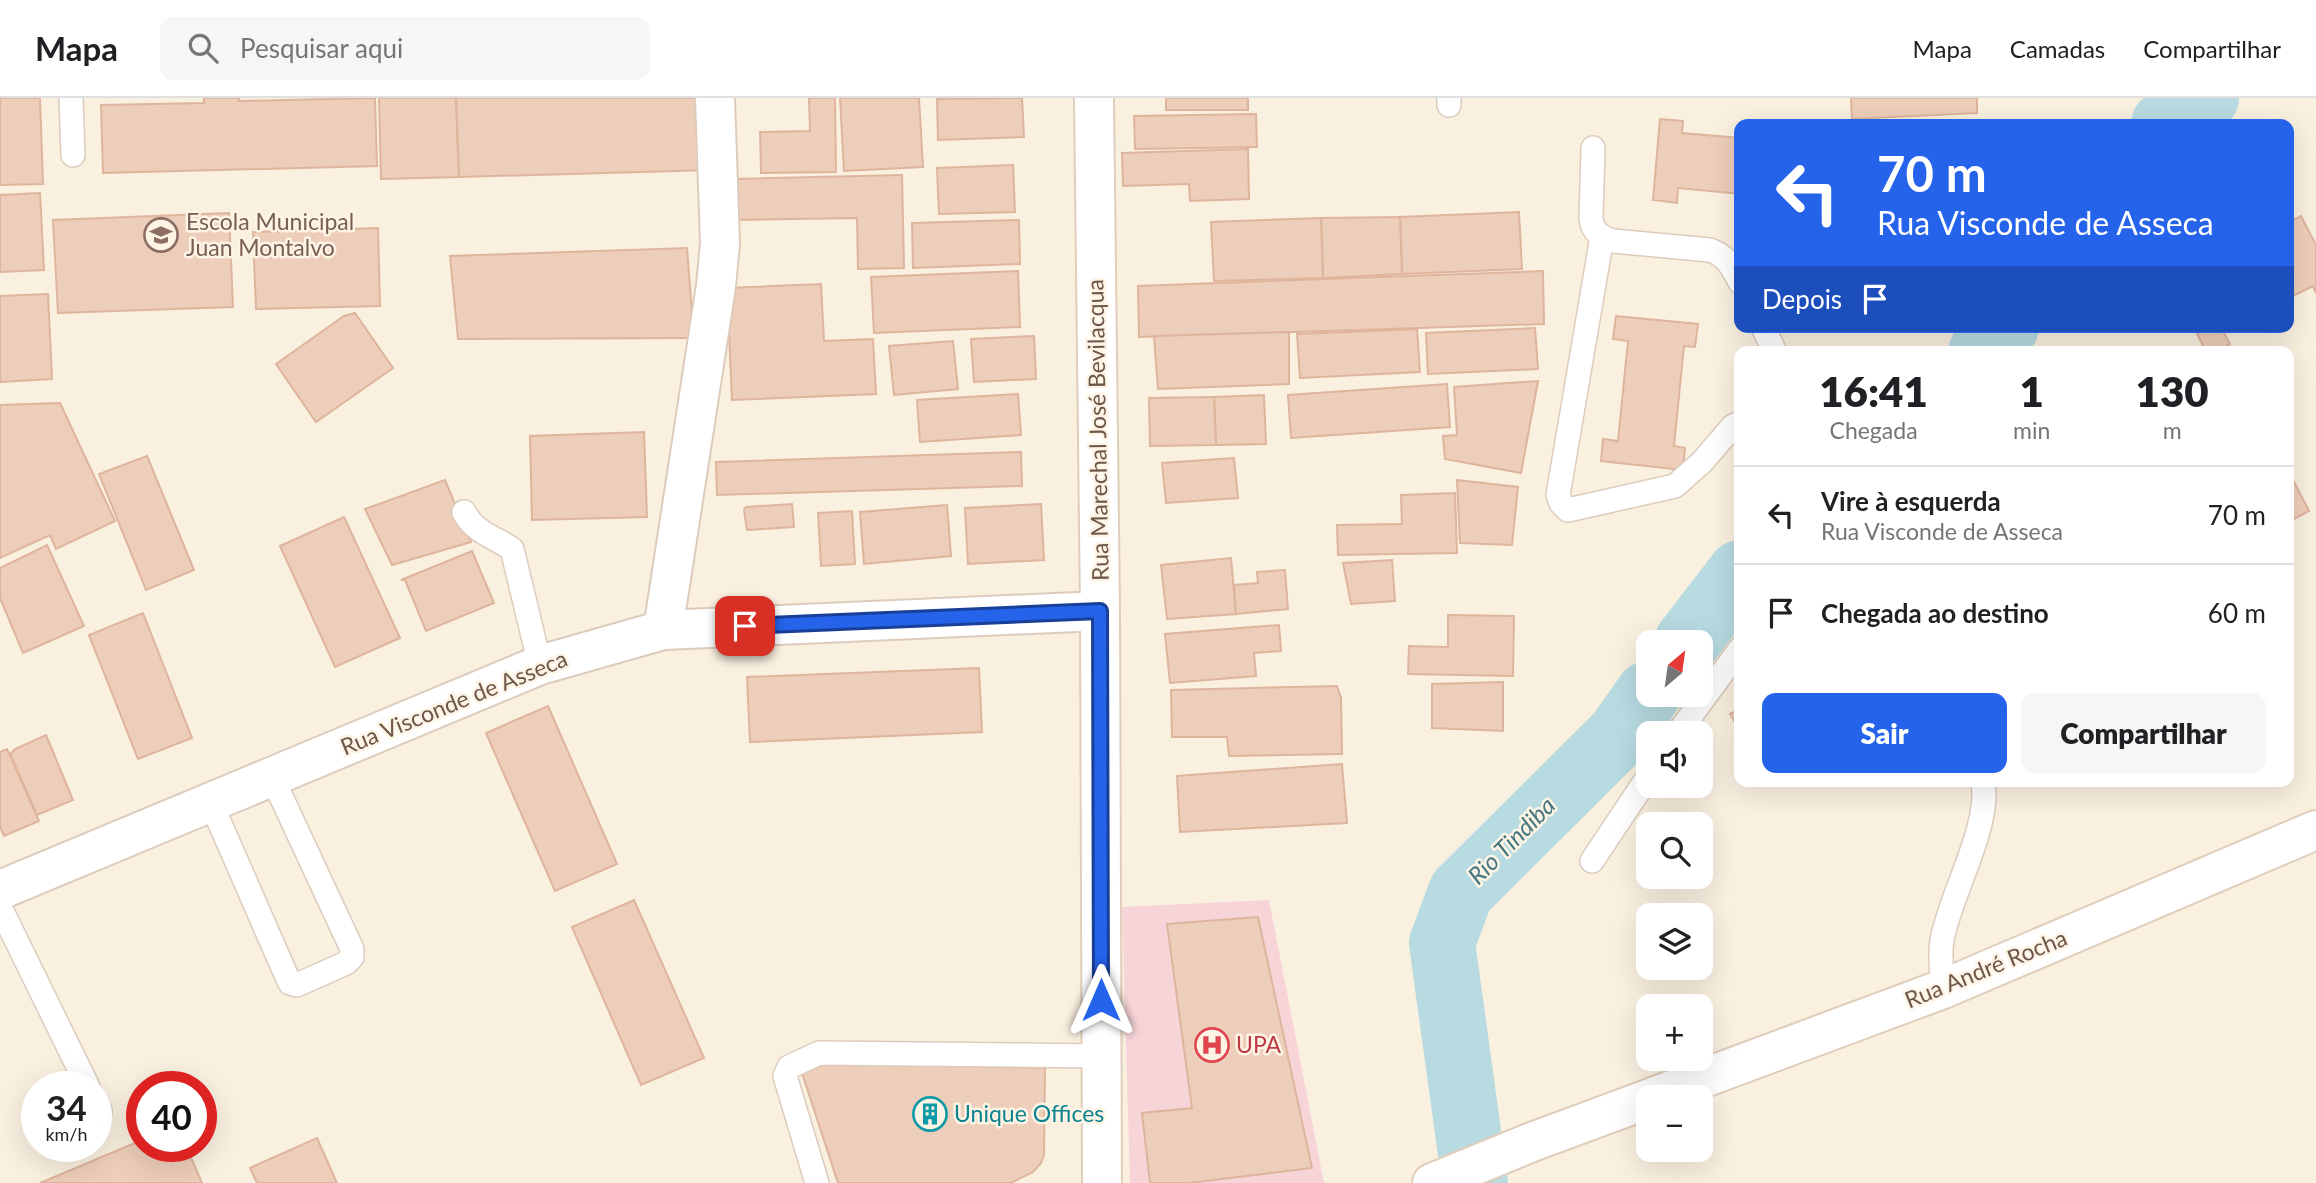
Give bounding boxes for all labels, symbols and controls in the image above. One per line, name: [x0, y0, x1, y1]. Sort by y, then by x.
search box: [160, 17, 650, 80]
text: Mapa: [35, 28, 118, 68]
icon: search: [184, 29, 222, 67]
text: Pesquisar aqui: [240, 32, 403, 64]
text: Mapa: [1913, 34, 1972, 63]
text: Camadas: [2010, 34, 2105, 63]
text: Compartilhar: [2143, 34, 2281, 63]
text: 70 m: [1877, 144, 1987, 202]
icon: left: [1762, 147, 1853, 238]
text: Rua Visconde de Asseca: [1877, 203, 2214, 242]
place label: Escola Municipal Juan Montalvo: [186, 207, 354, 261]
school or university icon: Escola Municipal Juan Montalvo: [142, 216, 180, 254]
street label: Rua Marechal José Bevilacqua: [1080, 279, 1114, 581]
icon: arrive: [1856, 280, 1894, 318]
text: Depois: [1762, 283, 1842, 315]
text: 16:41: [1819, 366, 1928, 416]
text: 1: [2020, 366, 2044, 416]
text: 130: [2136, 366, 2209, 416]
text: Chegada: [1830, 416, 1918, 444]
text: min: [2013, 416, 2050, 444]
text: m: [2163, 416, 2182, 444]
text: Vire à esquerda: [1821, 485, 2001, 517]
icon: left: [1762, 496, 1800, 534]
text: 70 m: [2208, 499, 2266, 531]
text: Rua Visconde de Asseca: [1821, 517, 2063, 545]
icon: arrive: [1762, 594, 1800, 632]
pin: [715, 596, 775, 656]
text: Chegada ao destino: [1821, 597, 2049, 629]
text: 60 m: [2208, 597, 2266, 629]
icon: arrive: [726, 607, 764, 645]
north arrow: [1636, 630, 1713, 707]
map controls: [1636, 630, 1713, 1162]
street label: Rua Visconde de Asseca: [336, 644, 571, 760]
button: Sair: [1762, 693, 2007, 773]
button: Compartilhar: [2021, 693, 2266, 773]
button: sound: [1636, 721, 1713, 798]
water label: Rio Tindiba: [1461, 790, 1561, 890]
button: search: [1636, 812, 1713, 889]
button: layers: [1636, 903, 1713, 980]
street label: Rua André Rocha: [1900, 923, 2071, 1013]
position arrow: [1064, 963, 1138, 1037]
button: +: [1636, 994, 1713, 1071]
hospital icon: UPA: [1193, 1026, 1231, 1064]
place label: UPA: [1236, 1030, 1282, 1058]
speed limit sign: 40: [126, 1071, 217, 1162]
button: −: [1636, 1085, 1713, 1162]
text: 34: [46, 1086, 87, 1128]
building icon: Unique Offices: [911, 1095, 949, 1133]
place label: Unique Offices: [954, 1099, 1104, 1127]
text: km/h: [45, 1123, 88, 1145]

